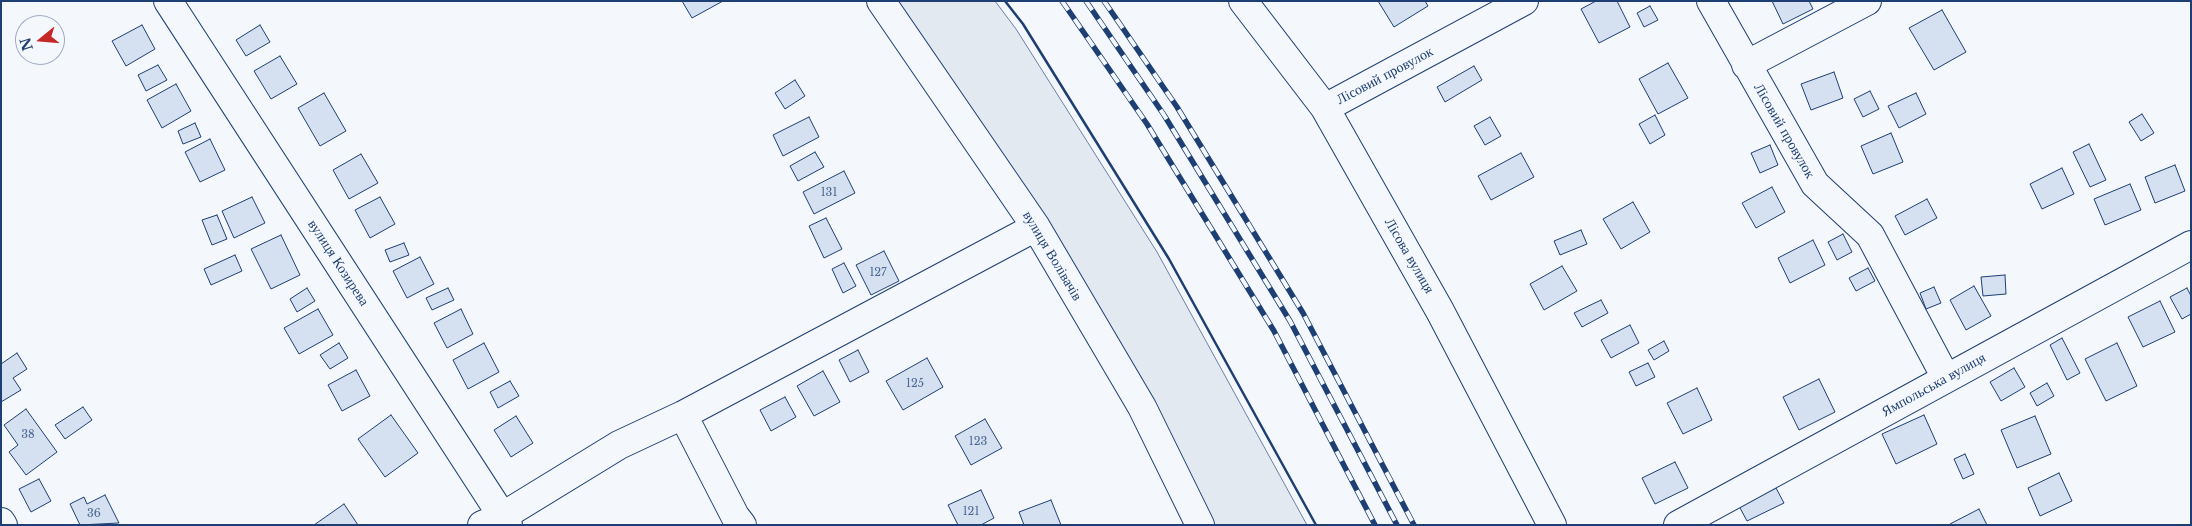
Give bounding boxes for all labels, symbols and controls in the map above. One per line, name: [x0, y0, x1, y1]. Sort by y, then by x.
north arrow: [15, 15, 65, 65]
text: N: [16, 35, 37, 53]
street label: Лісовий провулок: [1334, 43, 1436, 109]
street label: Лісовий провулок: [1750, 80, 1818, 182]
house number: 131: [821, 186, 837, 200]
street label: вулиця Волівачів: [1019, 208, 1085, 304]
street label: Лісова вулиця: [1381, 215, 1437, 297]
street label: вулиця Козирева: [304, 217, 372, 309]
house number: 127: [869, 266, 887, 280]
street label: Ямпольська вулиця: [1879, 349, 1989, 421]
house number: 125: [906, 377, 924, 391]
house number: 38: [21, 428, 35, 442]
house number: 123: [969, 435, 987, 449]
house number: 121: [963, 505, 979, 519]
house number: 36: [87, 507, 101, 521]

